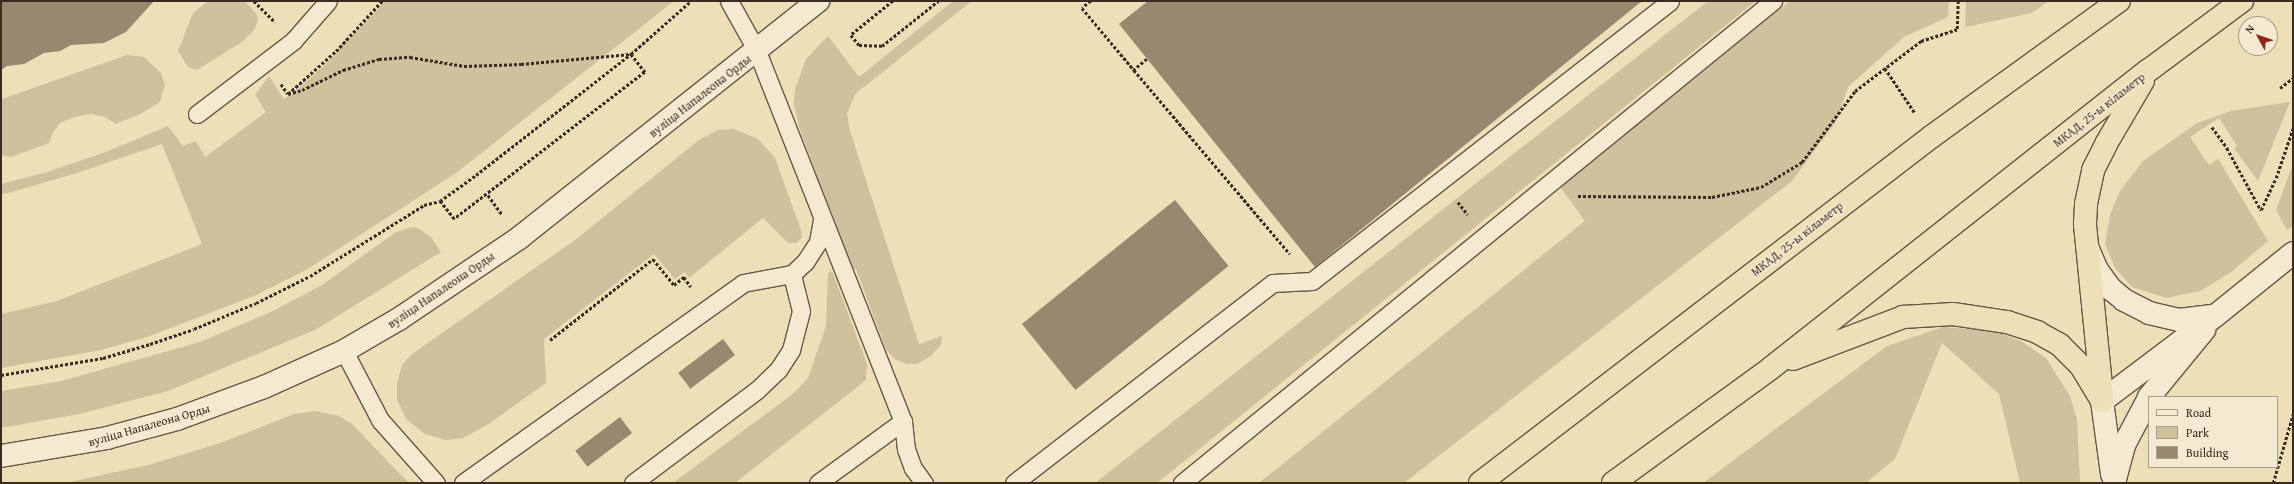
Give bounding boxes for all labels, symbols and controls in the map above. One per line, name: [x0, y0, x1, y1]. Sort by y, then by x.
north arrow: [2238, 16, 2278, 56]
text: N: [2241, 21, 2258, 37]
street label: вуліца Напалеона Орды: [646, 52, 754, 140]
street label: МКАД, 25-ы кіламетр: [2050, 70, 2148, 150]
street label: МКАД, 25-ы кіламетр: [1748, 199, 1846, 279]
street label: вуліца Напалеона Орды: [385, 249, 497, 331]
legend: [2148, 396, 2278, 468]
street label: вуліца Напалеона Орды: [87, 401, 211, 449]
text: Road: [2186, 404, 2211, 421]
text: Park: [2186, 424, 2209, 441]
text: Building: [2186, 444, 2229, 461]

